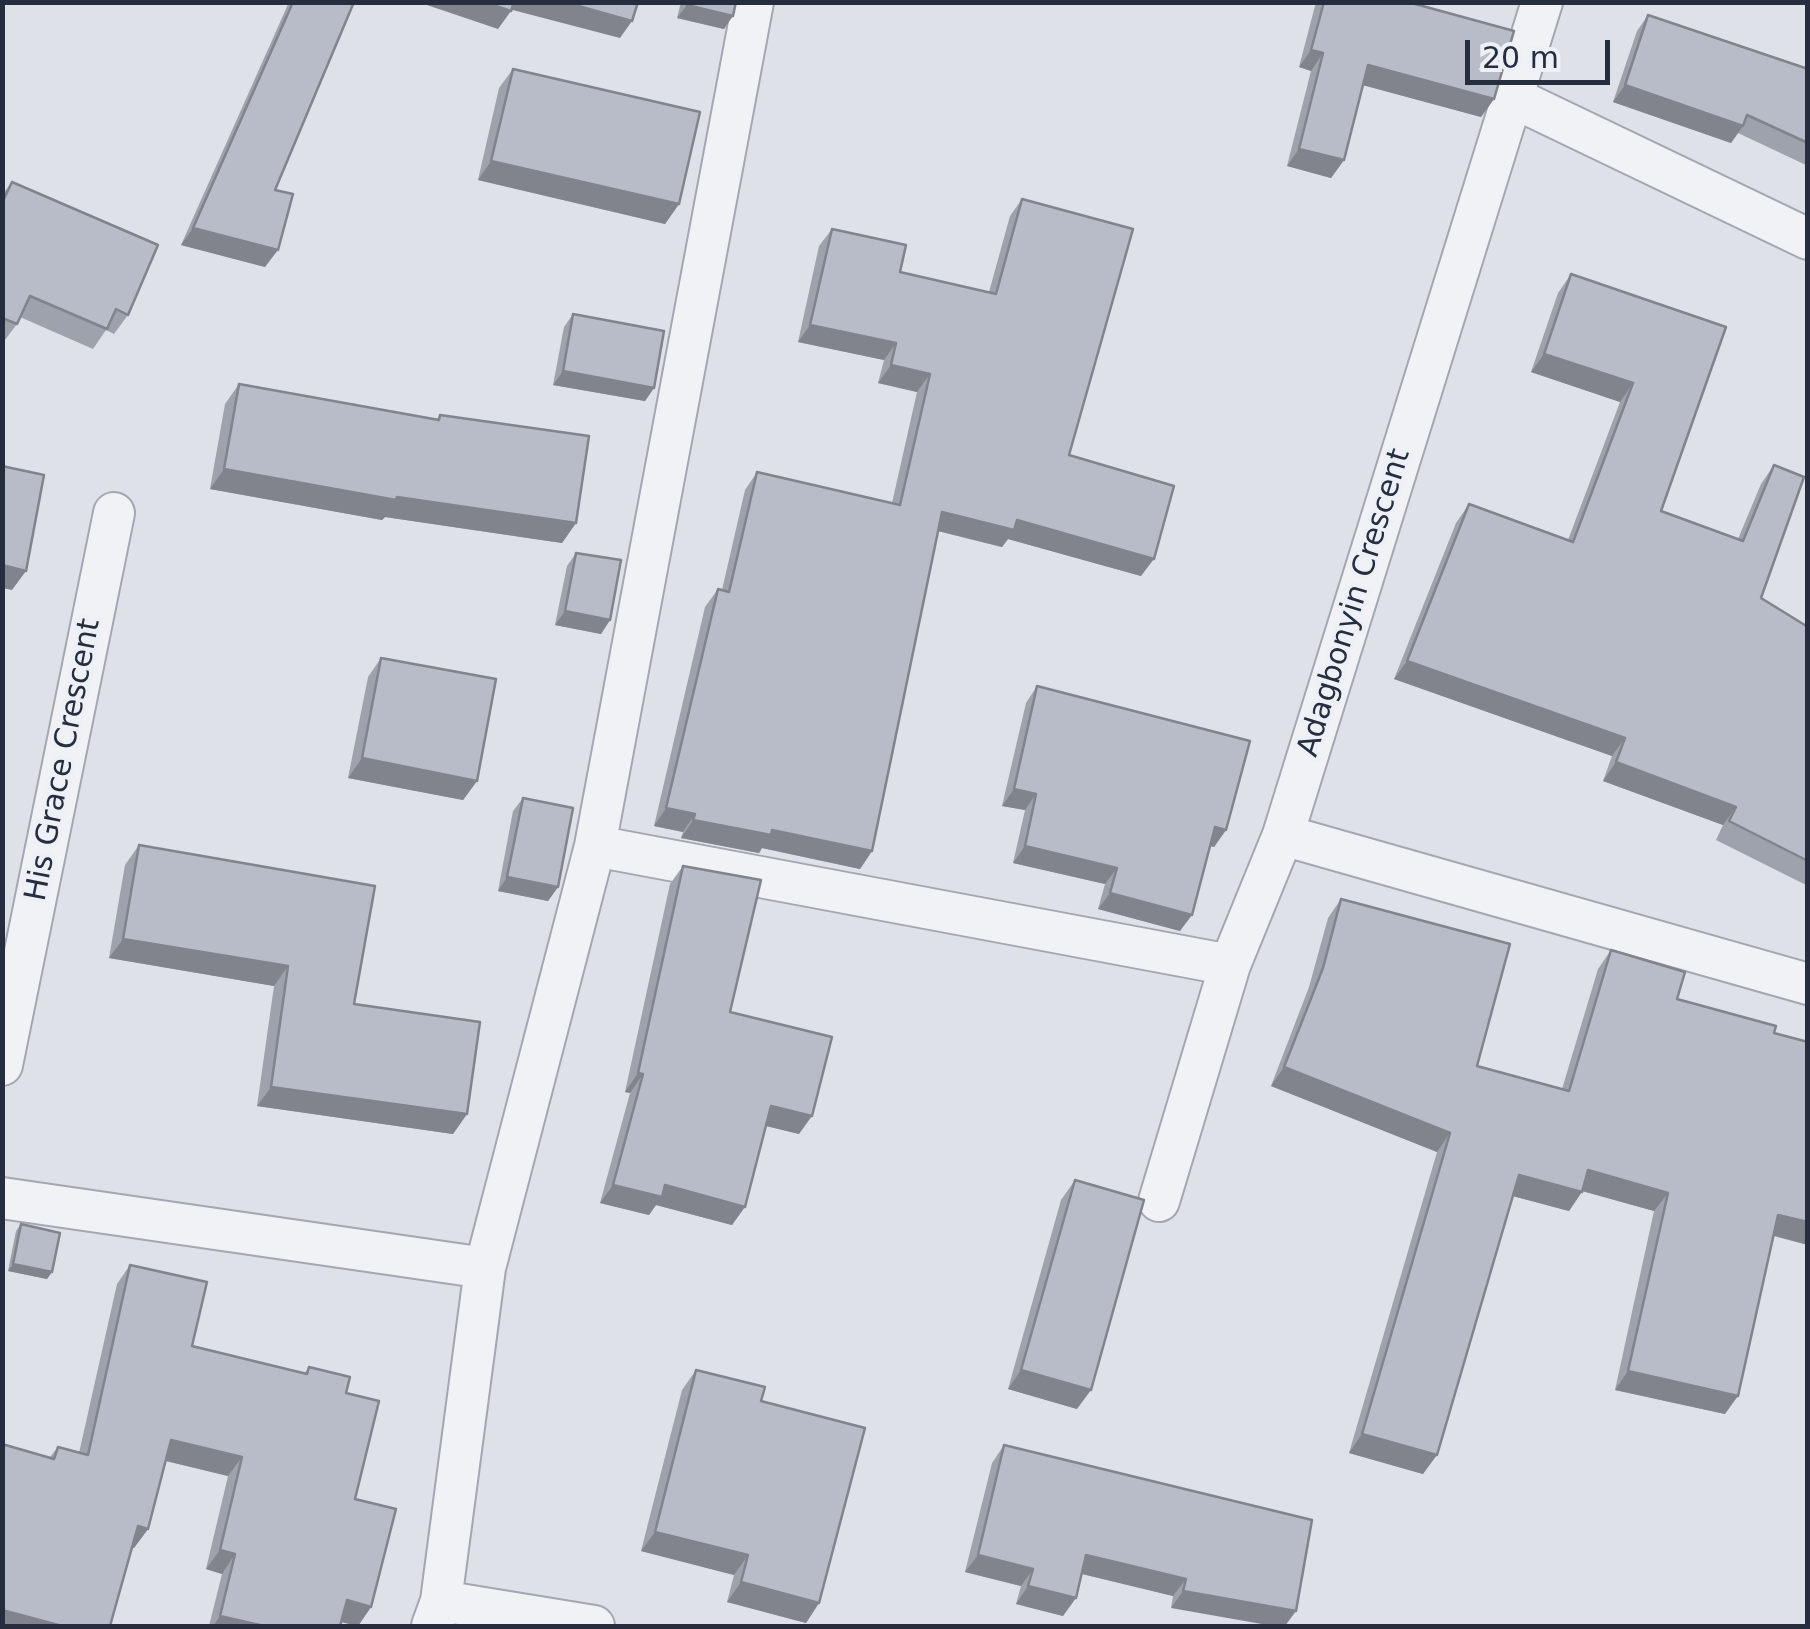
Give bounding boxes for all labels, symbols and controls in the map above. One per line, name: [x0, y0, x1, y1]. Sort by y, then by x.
scale bar: [1470, 20, 1615, 82]
text: 20 m: [1482, 40, 1559, 75]
street label: Adagbonyin Crescent: [1291, 445, 1419, 761]
street label: His Grace Crescent: [19, 616, 109, 904]

